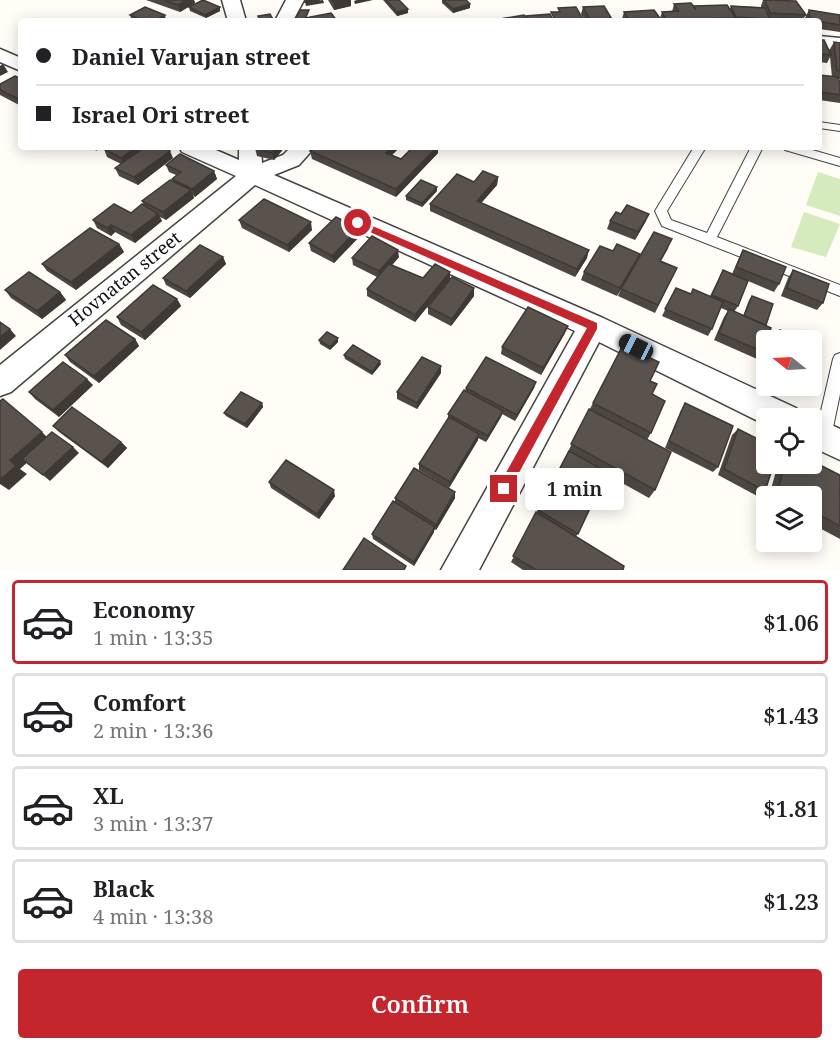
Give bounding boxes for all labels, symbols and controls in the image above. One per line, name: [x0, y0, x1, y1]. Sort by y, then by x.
text: Daniel Varujan street: [72, 41, 310, 71]
text: Israel Ori street: [72, 99, 249, 129]
route start: [344, 209, 371, 236]
street label: Hovnatan street: [63, 225, 186, 331]
north arrow: [756, 330, 822, 396]
map controls: [756, 330, 822, 552]
car: [616, 331, 656, 363]
button: locate: [756, 408, 822, 474]
callout: 1 min: [525, 468, 624, 510]
route end: [490, 475, 517, 502]
text: 1 min: [547, 475, 602, 502]
button: layers: [756, 486, 822, 552]
text: Economy: [93, 594, 195, 624]
icon: car: [21, 595, 75, 649]
text: $1.06: [763, 607, 819, 637]
text: 1 min · 13:35: [93, 624, 213, 651]
text: Comfort: [93, 687, 186, 717]
icon: car: [21, 688, 75, 742]
text: $1.43: [763, 700, 819, 730]
text: 2 min · 13:36: [93, 717, 213, 744]
text: XL: [93, 780, 124, 810]
icon: car: [21, 781, 75, 835]
text: $1.81: [763, 793, 819, 823]
text: 3 min · 13:37: [93, 810, 213, 837]
text: Black: [93, 873, 154, 903]
icon: car: [21, 874, 75, 928]
text: $1.23: [763, 886, 819, 916]
text: 4 min · 13:38: [93, 903, 213, 930]
button: Confirm: [18, 969, 822, 1038]

